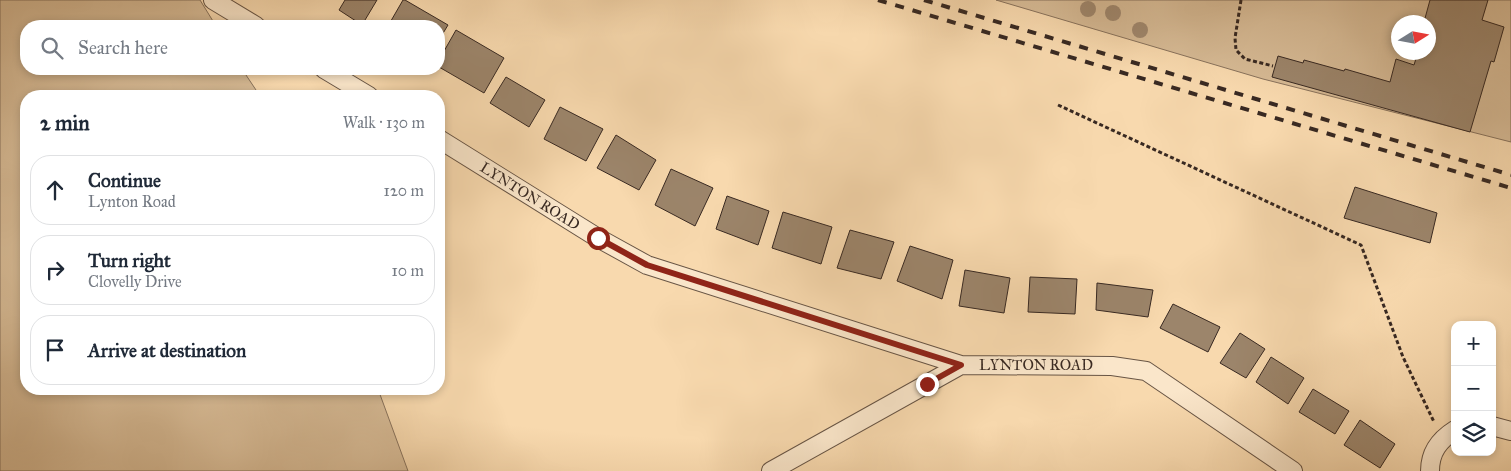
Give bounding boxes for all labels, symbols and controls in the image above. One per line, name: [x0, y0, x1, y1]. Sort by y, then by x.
north arrow: [1391, 15, 1436, 60]
search box: [20, 20, 445, 75]
icon: search: [38, 34, 66, 62]
text: Search here: [78, 36, 168, 59]
text: 2 min: [40, 110, 90, 136]
text: Walk · 130 m: [343, 113, 425, 132]
street label: LYNTON ROAD: [477, 158, 583, 234]
text: Continue: [88, 169, 161, 192]
icon: ahead: [41, 176, 69, 204]
text: 120 m: [384, 181, 424, 200]
text: Lynton Road: [88, 192, 176, 211]
route start: [587, 227, 610, 250]
text: Turn right: [88, 249, 171, 272]
icon: right: [41, 256, 69, 284]
text: 10 m: [392, 261, 424, 280]
text: Clovelly Drive: [88, 272, 182, 291]
map controls: [1451, 321, 1496, 456]
button: +: [1451, 321, 1496, 366]
icon: arrive: [41, 336, 69, 364]
text: Arrive at destination: [88, 339, 246, 362]
street label: LYNTON ROAD: [979, 356, 1093, 374]
button: −: [1451, 366, 1496, 411]
route end: [916, 373, 939, 396]
button: layers: [1451, 411, 1496, 456]

